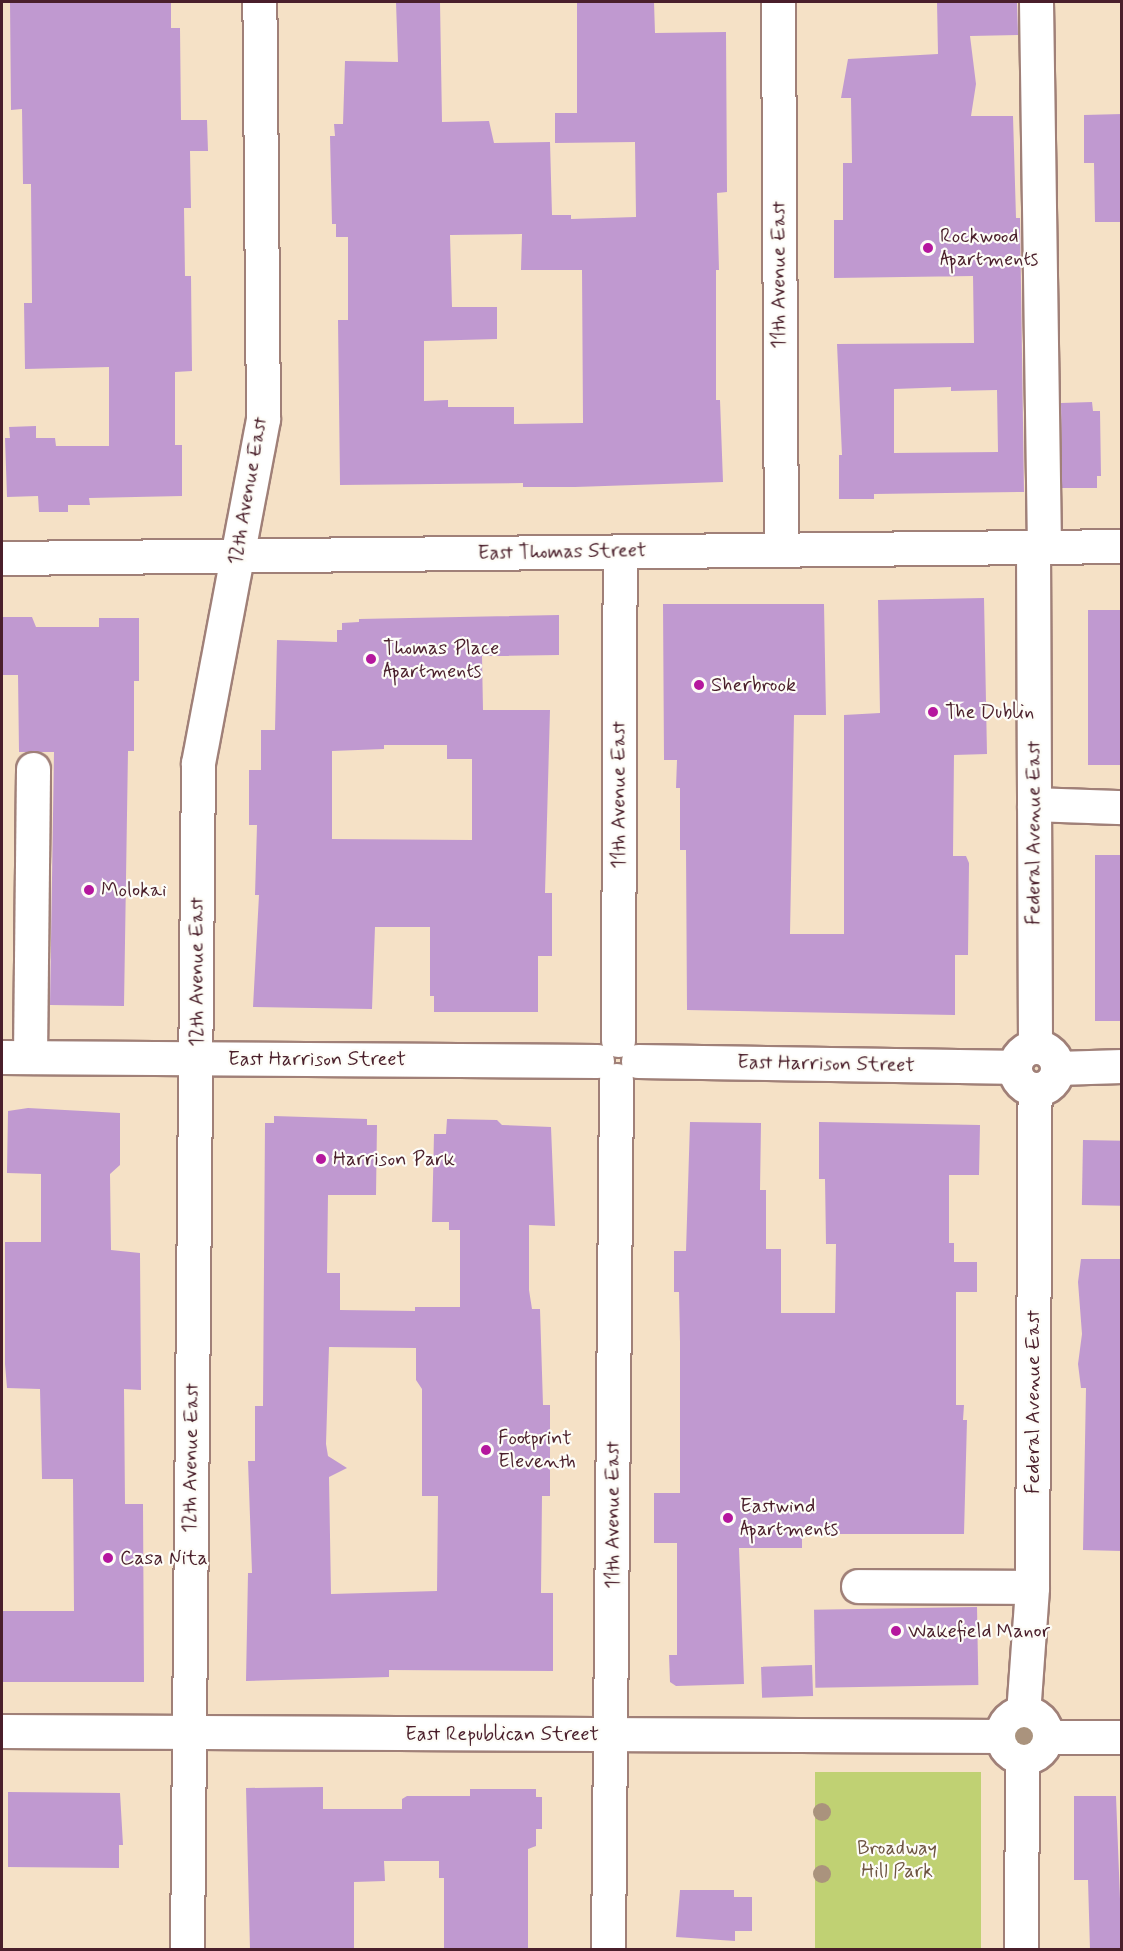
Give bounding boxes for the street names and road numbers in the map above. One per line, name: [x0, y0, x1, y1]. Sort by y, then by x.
street label: 11th Avenue East: [767, 203, 791, 347]
street label: 12th Avenue East: [224, 417, 272, 565]
street label: East Thomas Street: [478, 539, 646, 565]
street label: 11th Avenue East: [607, 723, 631, 867]
street label: Federal Avenue East: [1022, 746, 1046, 920]
street label: 12th Avenue East: [185, 899, 209, 1045]
street label: East Harrison Street: [229, 1047, 405, 1071]
street label: East Harrison Street: [737, 1050, 915, 1078]
street label: Federal Avenue East: [1021, 1315, 1045, 1489]
street label: 12th Avenue East: [178, 1385, 204, 1531]
street label: 11th Avenue East: [601, 1443, 625, 1587]
street label: East Republican Street: [405, 1722, 599, 1746]

